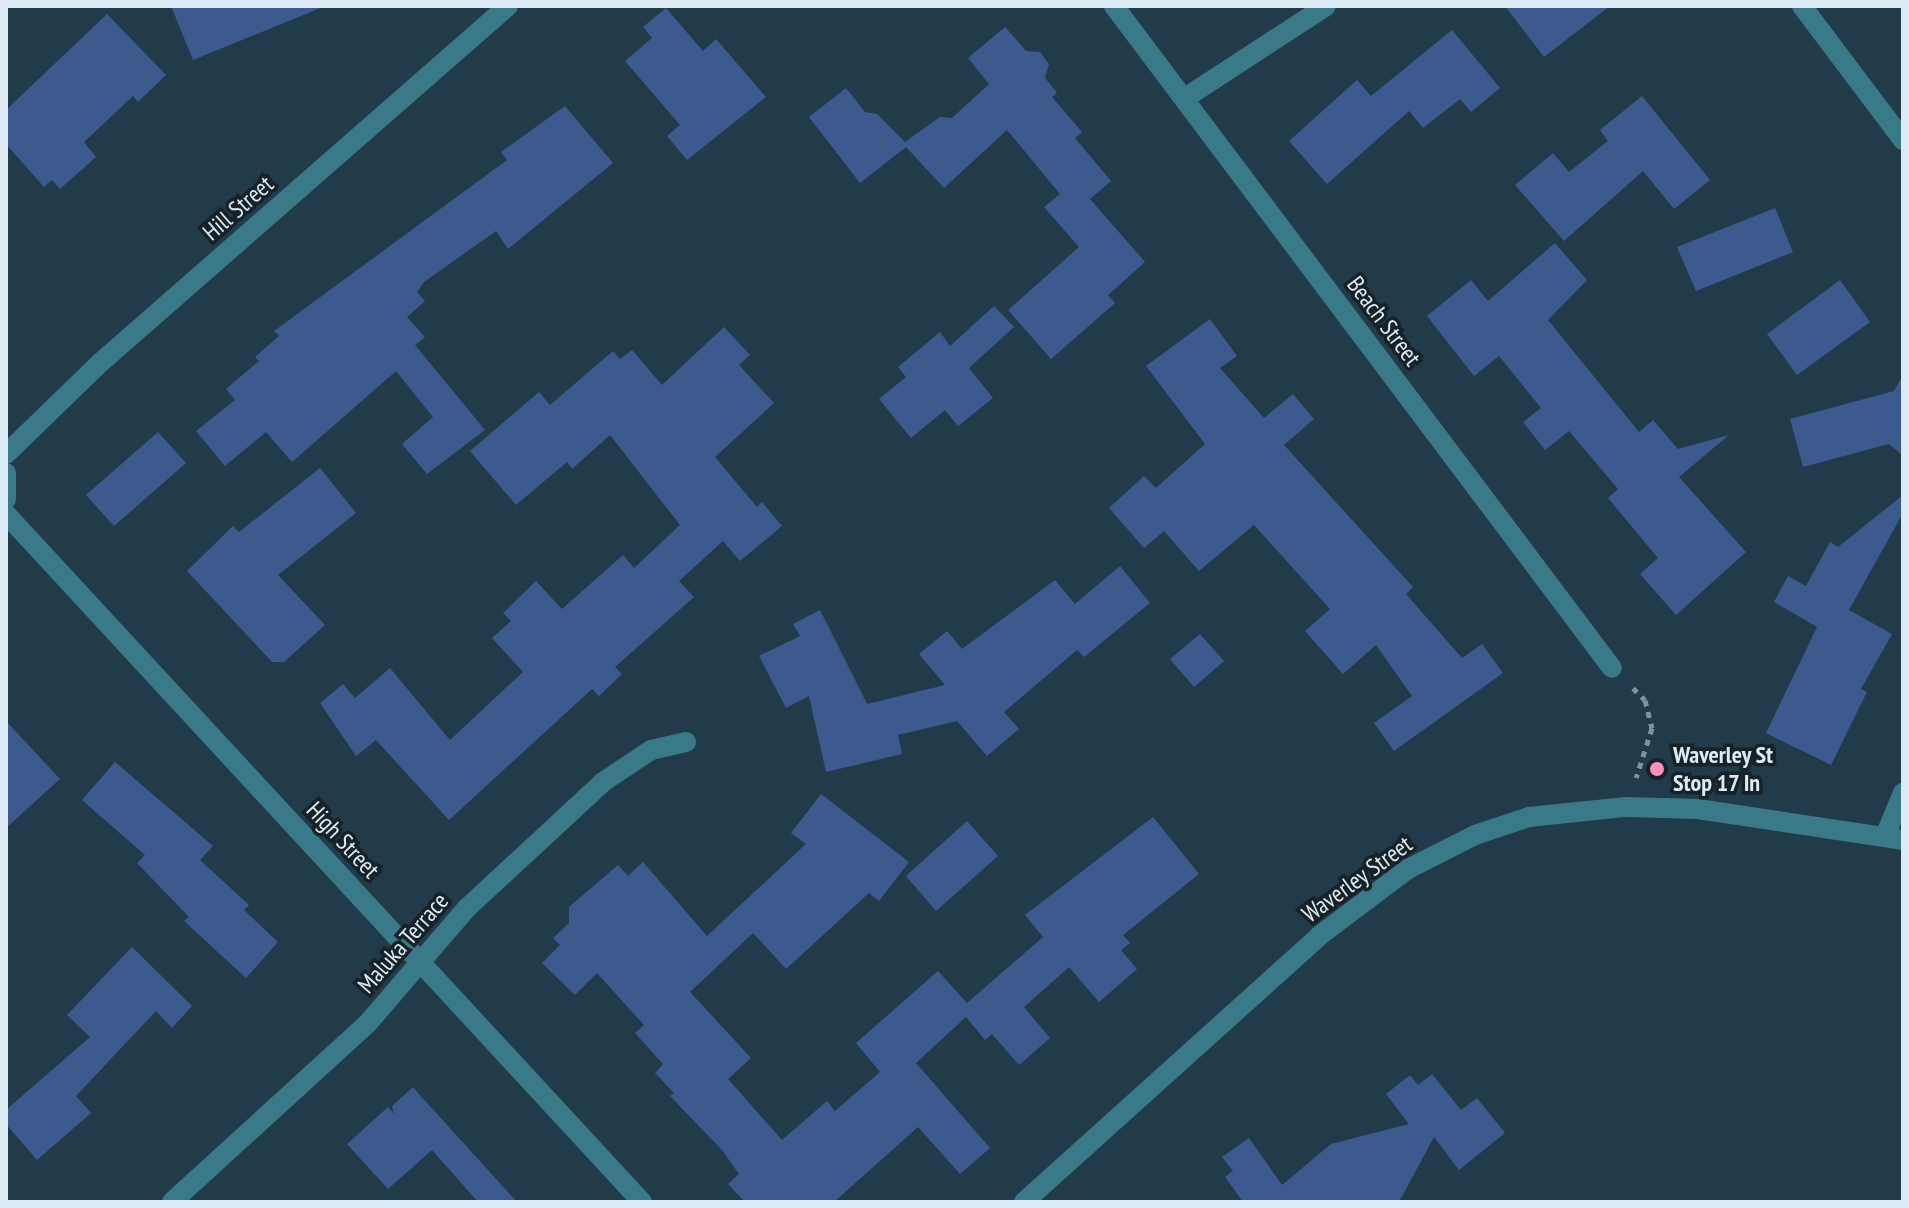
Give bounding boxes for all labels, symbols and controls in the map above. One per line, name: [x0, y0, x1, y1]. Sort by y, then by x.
street label: Hill Street: [197, 170, 279, 246]
street label: Beach Street: [1341, 271, 1427, 371]
place label: Waverley St Stop 17 In: [1673, 741, 1774, 797]
marker: Waverley St Stop 17 In: [1648, 760, 1666, 778]
street label: High Street: [300, 796, 386, 884]
street label: Waverley Street: [1296, 829, 1418, 929]
street label: Maluka Terrace: [352, 887, 454, 999]

